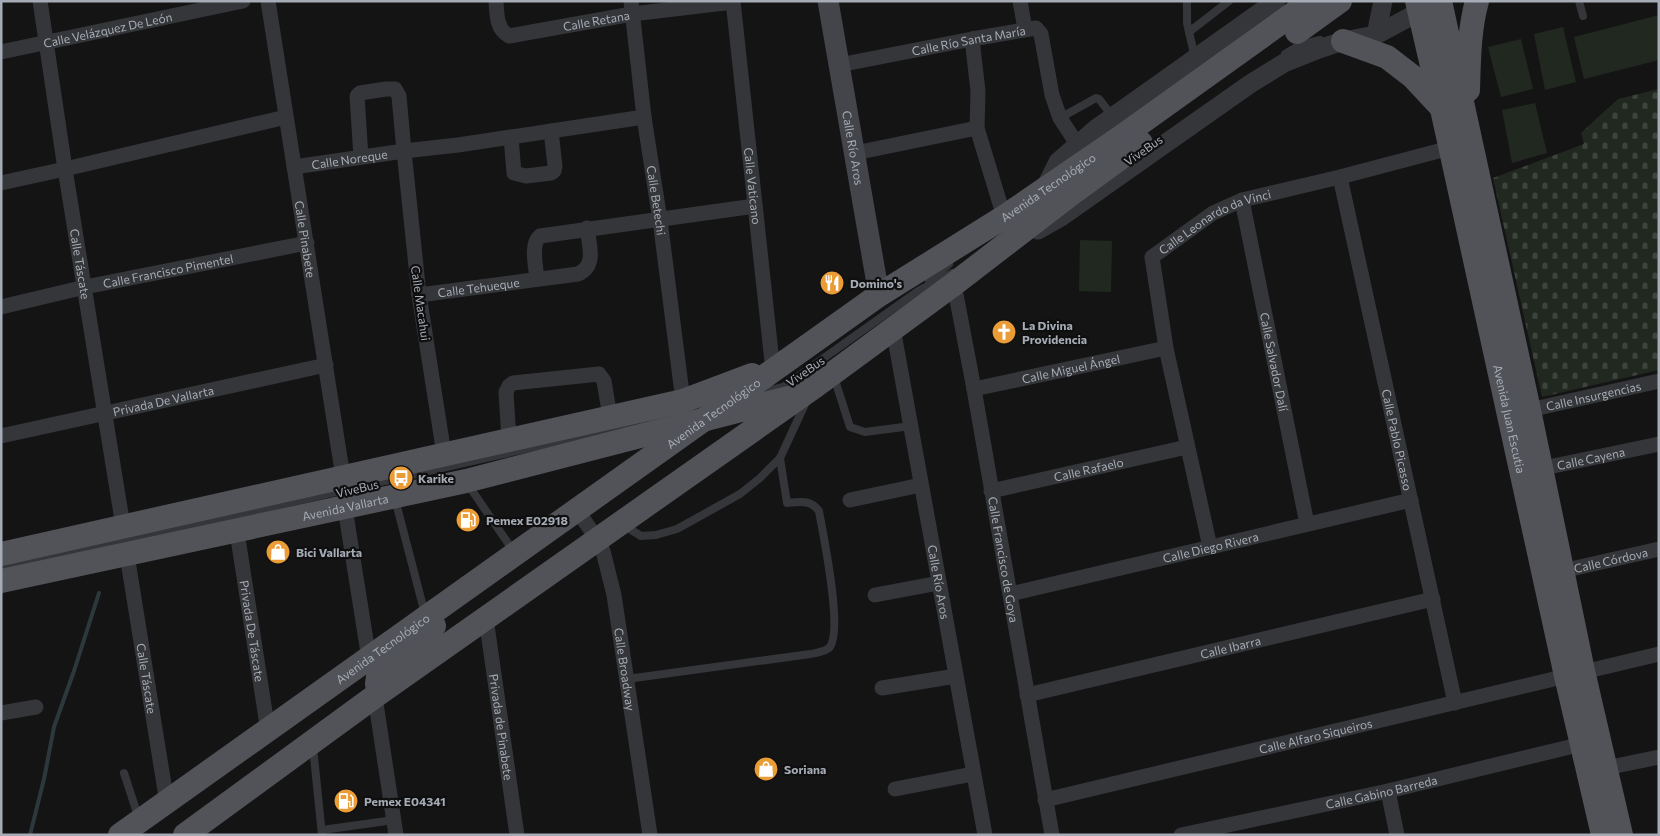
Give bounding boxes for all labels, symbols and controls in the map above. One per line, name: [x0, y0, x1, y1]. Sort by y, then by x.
street label: Calle Retana: [562, 8, 631, 33]
street label: Calle Velázquez De León: [42, 9, 173, 50]
street label: Calle Río Santa María: [911, 23, 1027, 58]
street label: Calle Río Aros: [840, 110, 867, 186]
street label: ViveBus: [1121, 132, 1165, 168]
street label: Calle Noreque: [311, 147, 388, 171]
street label: Calle Vaticano: [742, 147, 764, 225]
street label: Avenida Tecnológico: [998, 150, 1098, 224]
street label: Calle Betechi: [645, 164, 669, 236]
street label: Calle Leonardo da Vinci: [1156, 186, 1272, 257]
street label: Calle Pinabete: [293, 200, 318, 278]
street label: Calle Táscate: [68, 228, 93, 300]
street label: Calle Francisco Pimentel: [102, 251, 234, 290]
street label: Calle Macahui: [409, 265, 433, 341]
restaurant icon: Domino's: [819, 270, 845, 296]
street label: Calle Tehueque: [437, 275, 520, 299]
place label: Domino's: [850, 276, 903, 290]
street label: Calle Salvador Dalí: [1258, 311, 1291, 413]
place label: La Divina Providencia: [1022, 318, 1087, 346]
church icon: La Divina Providencia: [991, 319, 1017, 345]
street label: Calle Miguel Ángel: [1021, 351, 1121, 386]
street label: ViveBus: [783, 353, 827, 389]
street label: Avenida Juan Escutia: [1491, 363, 1528, 474]
street label: Avenida Tecnológico: [664, 375, 763, 451]
street label: Calle Insurgencias: [1545, 378, 1642, 413]
street label: Privada De Vallarta: [111, 383, 215, 418]
street label: Calle Pablo Picasso: [1380, 388, 1415, 492]
street label: Calle Cayena: [1555, 444, 1626, 472]
street label: Calle Rafaelo: [1052, 454, 1125, 484]
bus stop icon: Karike: [388, 465, 414, 491]
place label: Karike: [418, 471, 454, 485]
street label: ViveBus: [334, 476, 380, 500]
street label: Avenida Vallarta: [301, 491, 390, 523]
street label: Calle Francisco de Goya: [986, 496, 1022, 624]
fuel station icon: Pemex E02918: [455, 507, 481, 533]
place label: Pemex E02918: [486, 513, 568, 527]
street label: Calle Diego Rivera: [1161, 529, 1260, 565]
shop icon: Bici Vallarta: [265, 539, 291, 565]
street label: Calle Río Aros: [925, 544, 953, 620]
place label: Bici Vallarta: [296, 545, 362, 559]
street label: Calle Córdova: [1572, 545, 1649, 575]
street label: Privada De Táscate: [238, 579, 267, 683]
street label: Avenida Tecnológico: [333, 610, 432, 686]
street label: Calle Broadway: [612, 627, 638, 712]
street label: Calle Ibarra: [1199, 633, 1262, 661]
street label: Calle Táscate: [134, 642, 159, 715]
street label: Privada de Pinabete: [487, 673, 516, 781]
street label: Calle Alfaro Siqueiros: [1257, 715, 1374, 756]
shop icon: Soriana: [753, 756, 779, 782]
place label: Soriana: [784, 762, 826, 776]
street label: Calle Gabino Barreda: [1324, 772, 1439, 811]
fuel station icon: Pemex E04341: [333, 788, 359, 814]
place label: Pemex E04341: [364, 794, 446, 808]

